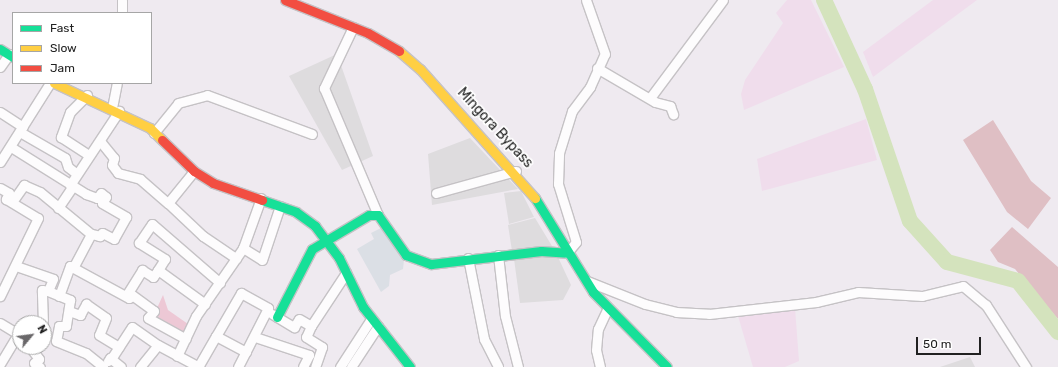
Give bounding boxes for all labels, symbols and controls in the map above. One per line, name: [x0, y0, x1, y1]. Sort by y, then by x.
legend: [12, 12, 152, 84]
text: Fast: [50, 21, 74, 35]
text: Slow: [50, 41, 77, 55]
text: Jam: [50, 61, 75, 75]
street label: Mingora Bypass: [454, 85, 536, 171]
north arrow: [12, 315, 52, 355]
text: N: [34, 323, 50, 336]
scale bar: [918, 329, 983, 355]
text: 50 m: [923, 337, 951, 351]

